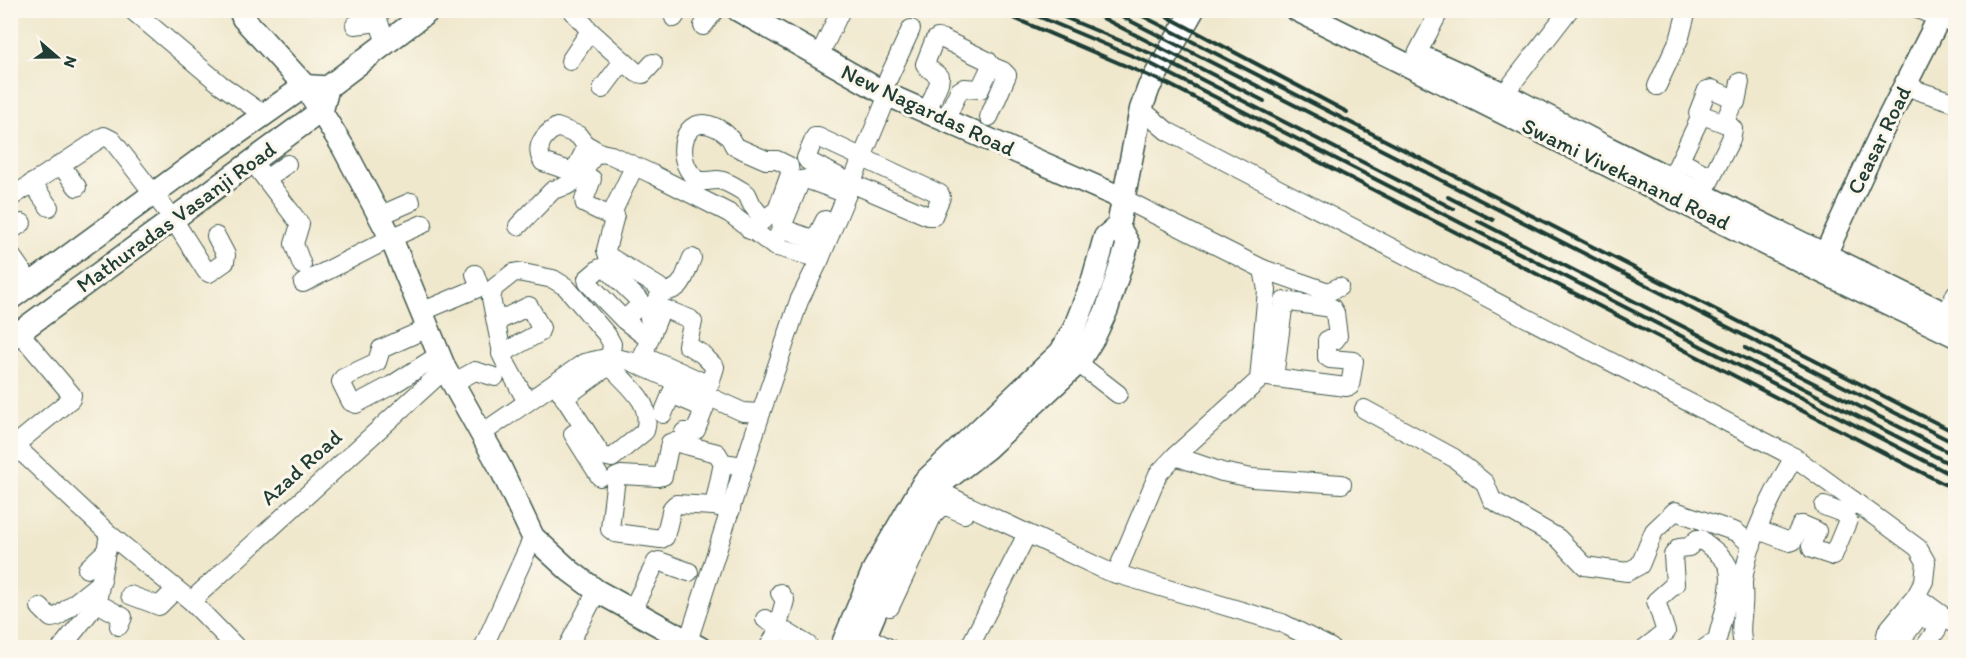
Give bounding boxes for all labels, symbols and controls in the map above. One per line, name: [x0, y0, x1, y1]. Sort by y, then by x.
north arrow: [27, 27, 87, 87]
text: N: [60, 54, 81, 70]
street label: New Nagardas Road: [837, 58, 1019, 162]
street label: Ceasar Road: [1841, 81, 1917, 199]
street label: Swami Vivekanand Road: [1518, 112, 1735, 236]
street label: Mathuradas Vasanji Road: [71, 136, 281, 298]
street label: Azad Road: [255, 423, 347, 511]

